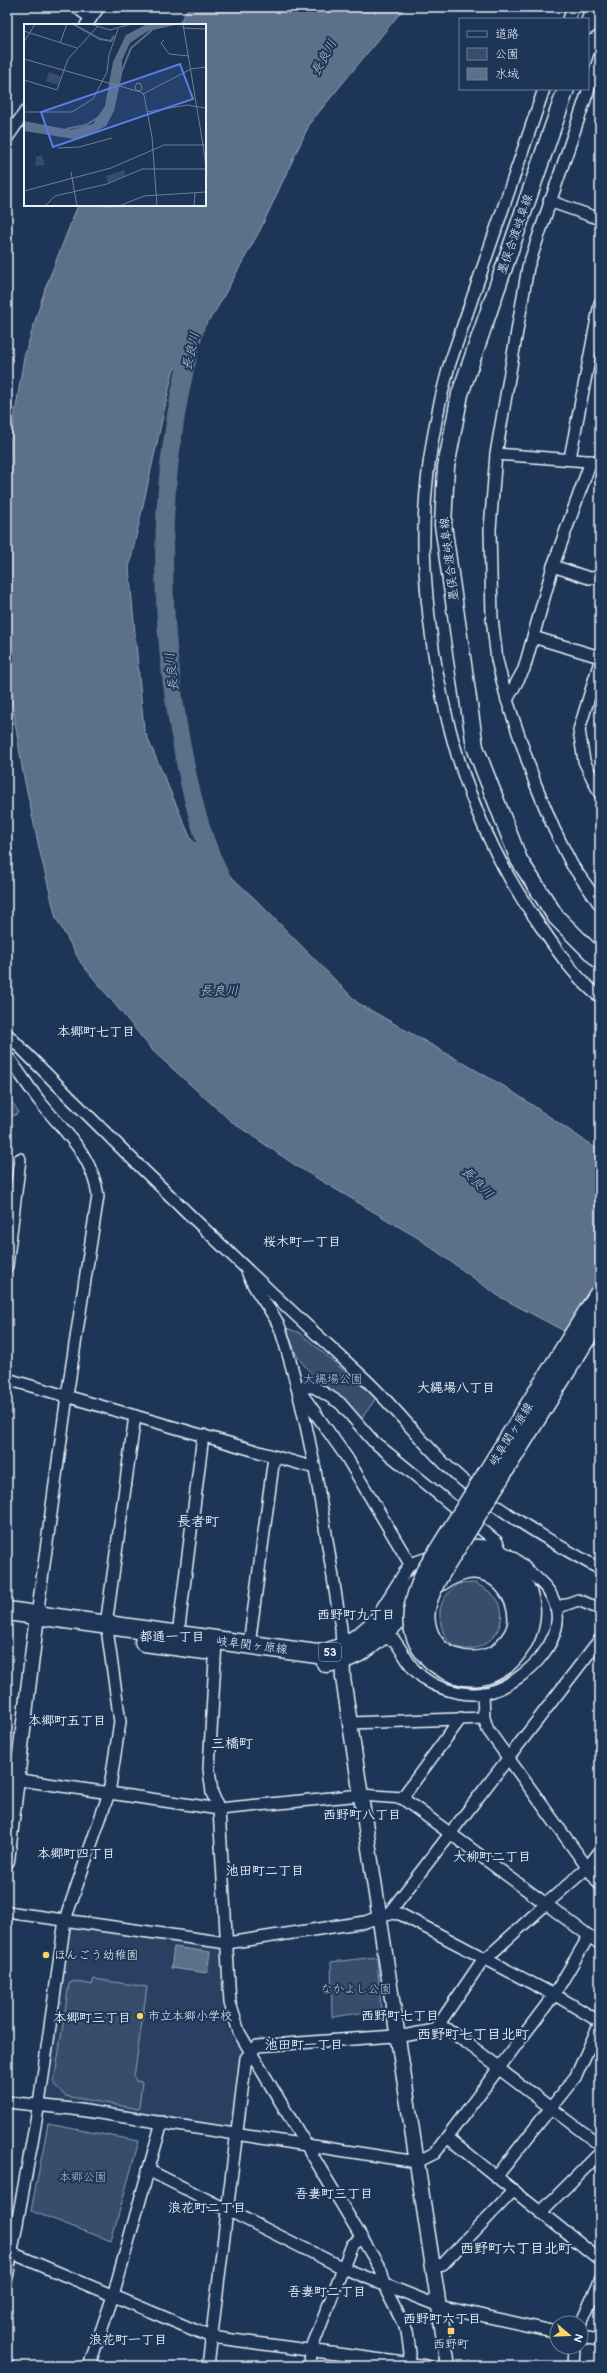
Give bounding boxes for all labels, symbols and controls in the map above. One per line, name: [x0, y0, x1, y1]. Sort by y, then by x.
legend: [459, 18, 589, 90]
inset map: [24, 24, 206, 206]
text: 道路: [495, 27, 519, 42]
water label: 長良川: [307, 37, 340, 78]
text: 公園: [495, 47, 519, 62]
text: 水域: [495, 67, 519, 82]
street label: 墨俣合渡岐阜線: [495, 192, 536, 276]
water label: 長良川: [179, 330, 203, 372]
street label: 墨俣合渡岐阜線: [437, 516, 462, 602]
water label: 長良川: [162, 652, 182, 692]
water label: 長良川: [199, 983, 239, 999]
district label: 本郷町七丁目: [57, 1024, 135, 1040]
water label: 長良川: [458, 1163, 497, 1202]
district label: 桜木町一丁目: [263, 1234, 341, 1250]
park label: 大縄場公園: [303, 1372, 363, 1387]
district label: 大縄場八丁目: [417, 1380, 495, 1396]
street label: 岐阜関ヶ原線: [486, 1400, 537, 1469]
district label: 長者町: [177, 1513, 219, 1530]
district label: 西野町九丁目: [317, 1607, 395, 1623]
district label: 都通一丁目: [138, 1629, 205, 1645]
street label: 岐阜関ヶ原線: [215, 1634, 289, 1657]
road number: 53: [319, 1643, 341, 1661]
district label: 本郷町五丁目: [28, 1713, 106, 1729]
district label: 三橋町: [211, 1735, 253, 1752]
district label: 西野町八丁目: [323, 1807, 401, 1823]
district label: 本郷町四丁目: [37, 1846, 115, 1862]
district label: 大柳町二丁目: [453, 1849, 531, 1865]
district label: 池田町二丁目: [226, 1863, 304, 1879]
place label: ほんごう幼稚園: [54, 1948, 138, 1963]
marker: ほんごう幼稚園: [41, 1950, 51, 1960]
park label: なかよし公園: [320, 1982, 392, 1997]
district label: 西野町七丁目: [361, 2008, 439, 2024]
place label: 市立本郷小学校: [148, 2009, 232, 2024]
district label: 本郷町三丁目: [53, 2010, 131, 2026]
marker: 市立本郷小学校: [135, 2011, 145, 2021]
district label: 西野町七丁目北町: [417, 2026, 529, 2043]
district label: 池田町一丁目: [265, 2037, 343, 2053]
park label: 本郷公園: [59, 2170, 107, 2185]
district label: 吾妻町三丁目: [295, 2186, 373, 2202]
district label: 浪花町二丁目: [168, 2200, 246, 2216]
district label: 西野町六丁目北町: [460, 2240, 572, 2257]
district label: 吾妻町二丁目: [288, 2284, 366, 2300]
district label: 西野町六丁目: [403, 2311, 481, 2327]
north arrow: [549, 2315, 589, 2355]
marker: 西野町: [446, 2326, 456, 2336]
district label: 浪花町一丁目: [89, 2332, 167, 2348]
text: N: [570, 2332, 585, 2344]
place label: 西野町: [433, 2337, 469, 2352]

